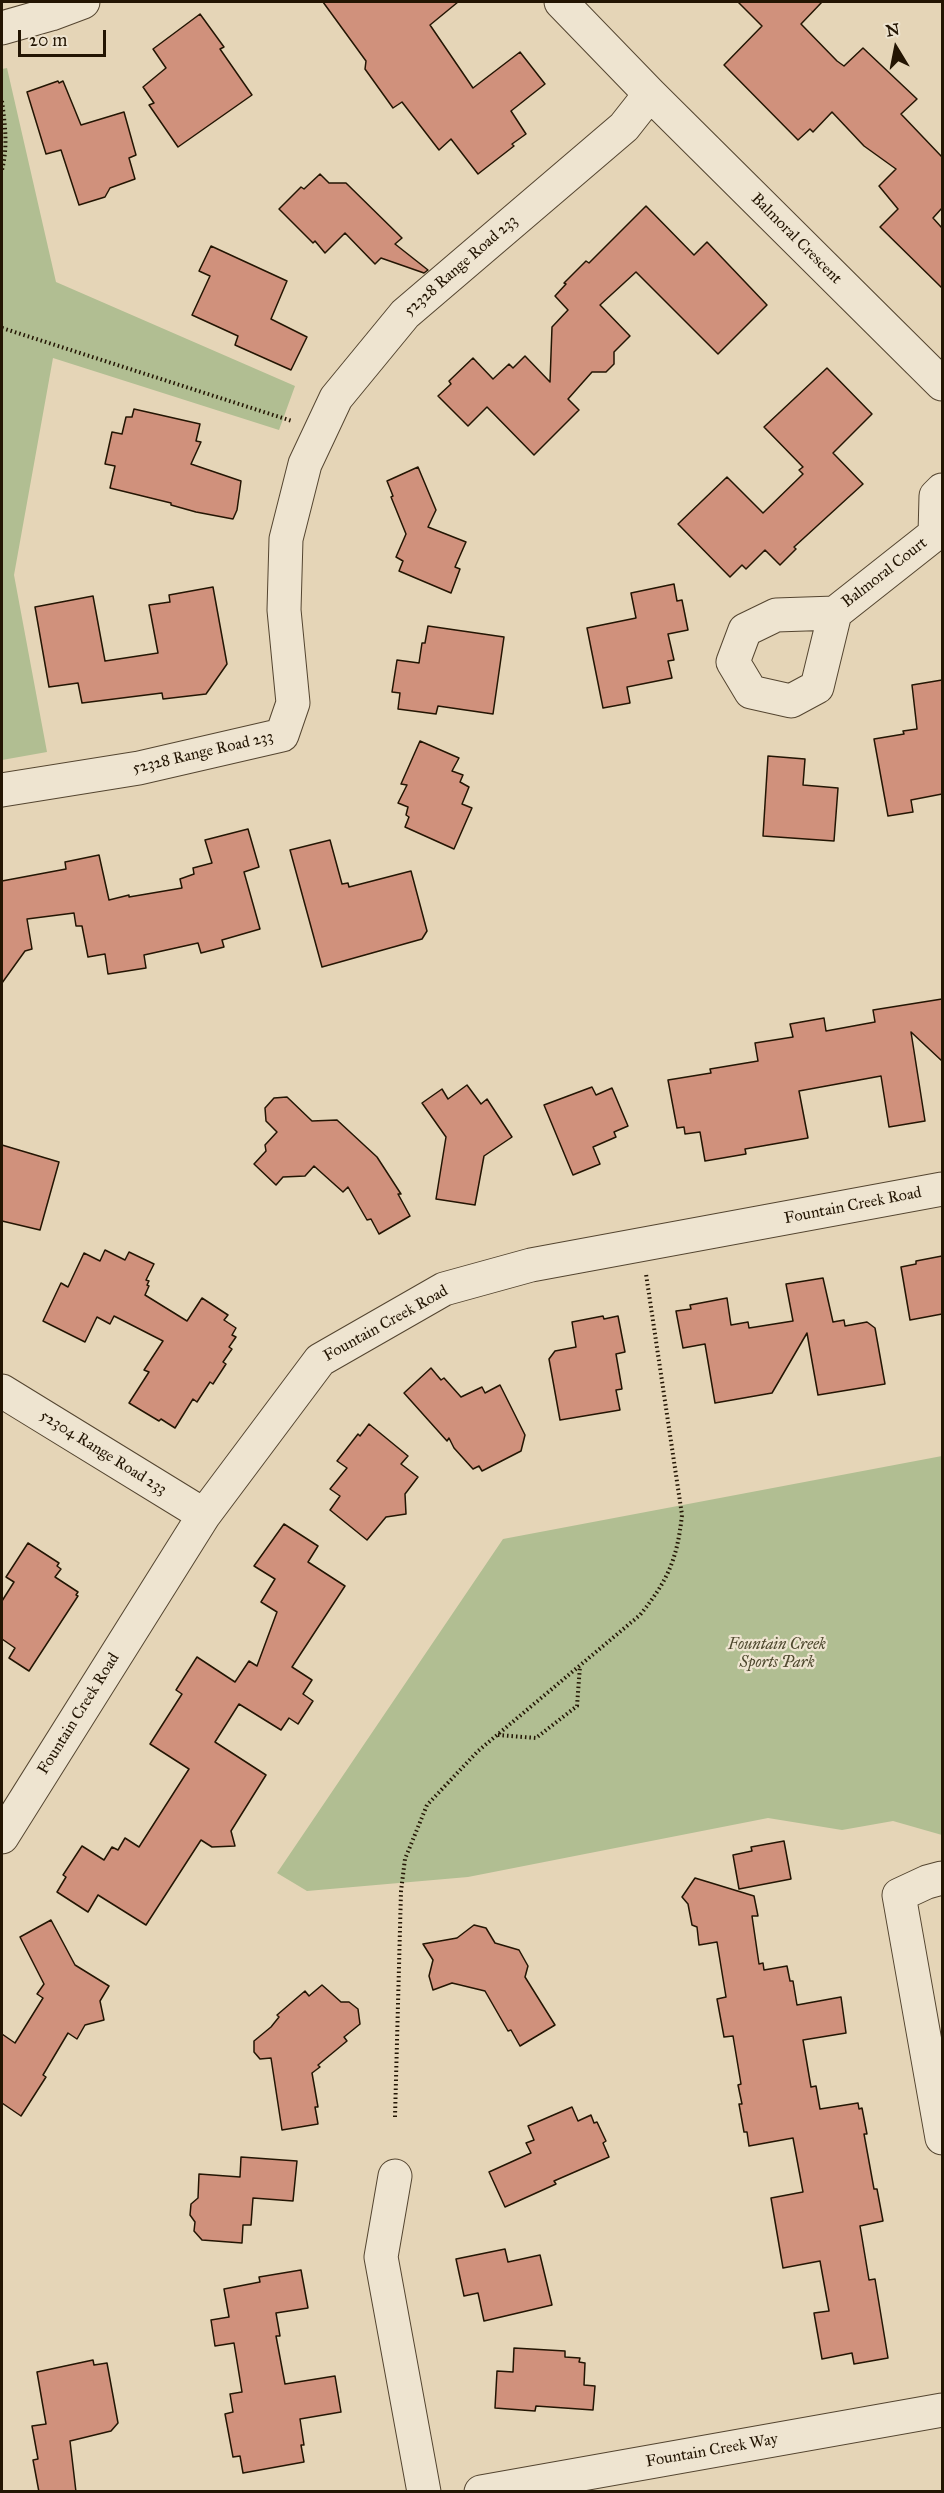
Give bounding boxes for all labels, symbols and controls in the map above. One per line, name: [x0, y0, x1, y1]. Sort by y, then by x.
scale bar: [21, 18, 110, 56]
north arrow: [866, 18, 926, 78]
text: N: [884, 19, 901, 40]
text: 20 m: [29, 29, 67, 51]
street label: Balmoral Crescent: [747, 190, 845, 288]
street label: 52328 Range Road 233: [400, 212, 522, 320]
street label: Balmoral Court: [839, 534, 931, 612]
street label: 52328 Range Road 233: [131, 727, 275, 779]
street label: Fountain Creek Road: [783, 1183, 923, 1229]
street label: Fountain Creek Road: [320, 1282, 452, 1366]
street label: 52304 Range Road 233: [36, 1406, 170, 1500]
park label: Fountain Creek Sports Park: [728, 1635, 826, 1673]
street label: Fountain Creek Road: [34, 1650, 124, 1778]
street label: Fountain Creek Way: [644, 2430, 780, 2472]

